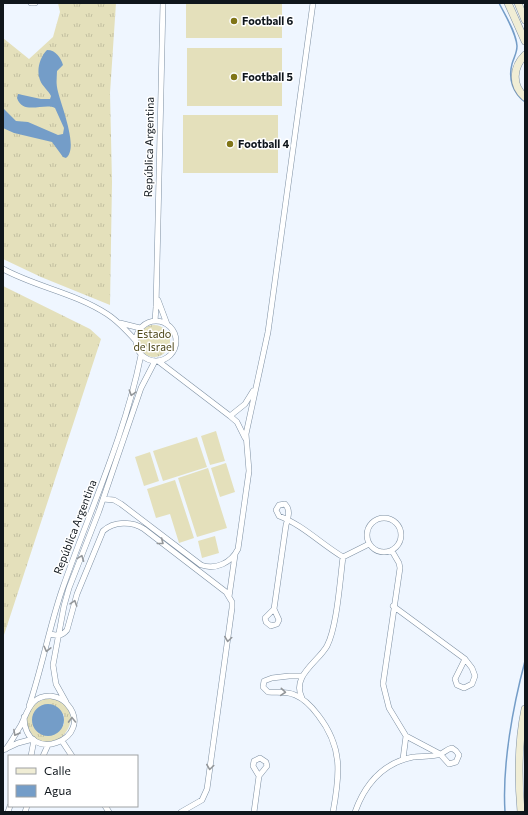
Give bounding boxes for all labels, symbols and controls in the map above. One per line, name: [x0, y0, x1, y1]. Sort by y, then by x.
place label: Football 6: [242, 14, 293, 27]
marker: Football 6: [229, 16, 239, 26]
place label: Football 5: [242, 70, 293, 83]
marker: Football 5: [229, 72, 239, 82]
street label: República Argentina: [141, 97, 156, 197]
place label: Football 4: [238, 137, 289, 150]
marker: Football 4: [225, 139, 235, 149]
park label: Estado de Israel: [134, 327, 174, 353]
one-way arrow: [128, 389, 137, 396]
street label: República Argentina: [51, 478, 99, 576]
one-way arrow: [157, 537, 164, 544]
one-way arrow: [76, 555, 84, 562]
one-way arrow: [69, 600, 78, 607]
one-way arrow: [224, 635, 233, 642]
one-way arrow: [43, 645, 51, 652]
one-way arrow: [280, 688, 286, 697]
one-way arrow: [68, 717, 77, 723]
one-way arrow: [13, 729, 21, 737]
legend: [8, 755, 138, 807]
text: Calle: [44, 763, 71, 777]
one-way arrow: [206, 764, 215, 770]
text: Agua: [44, 783, 72, 797]

